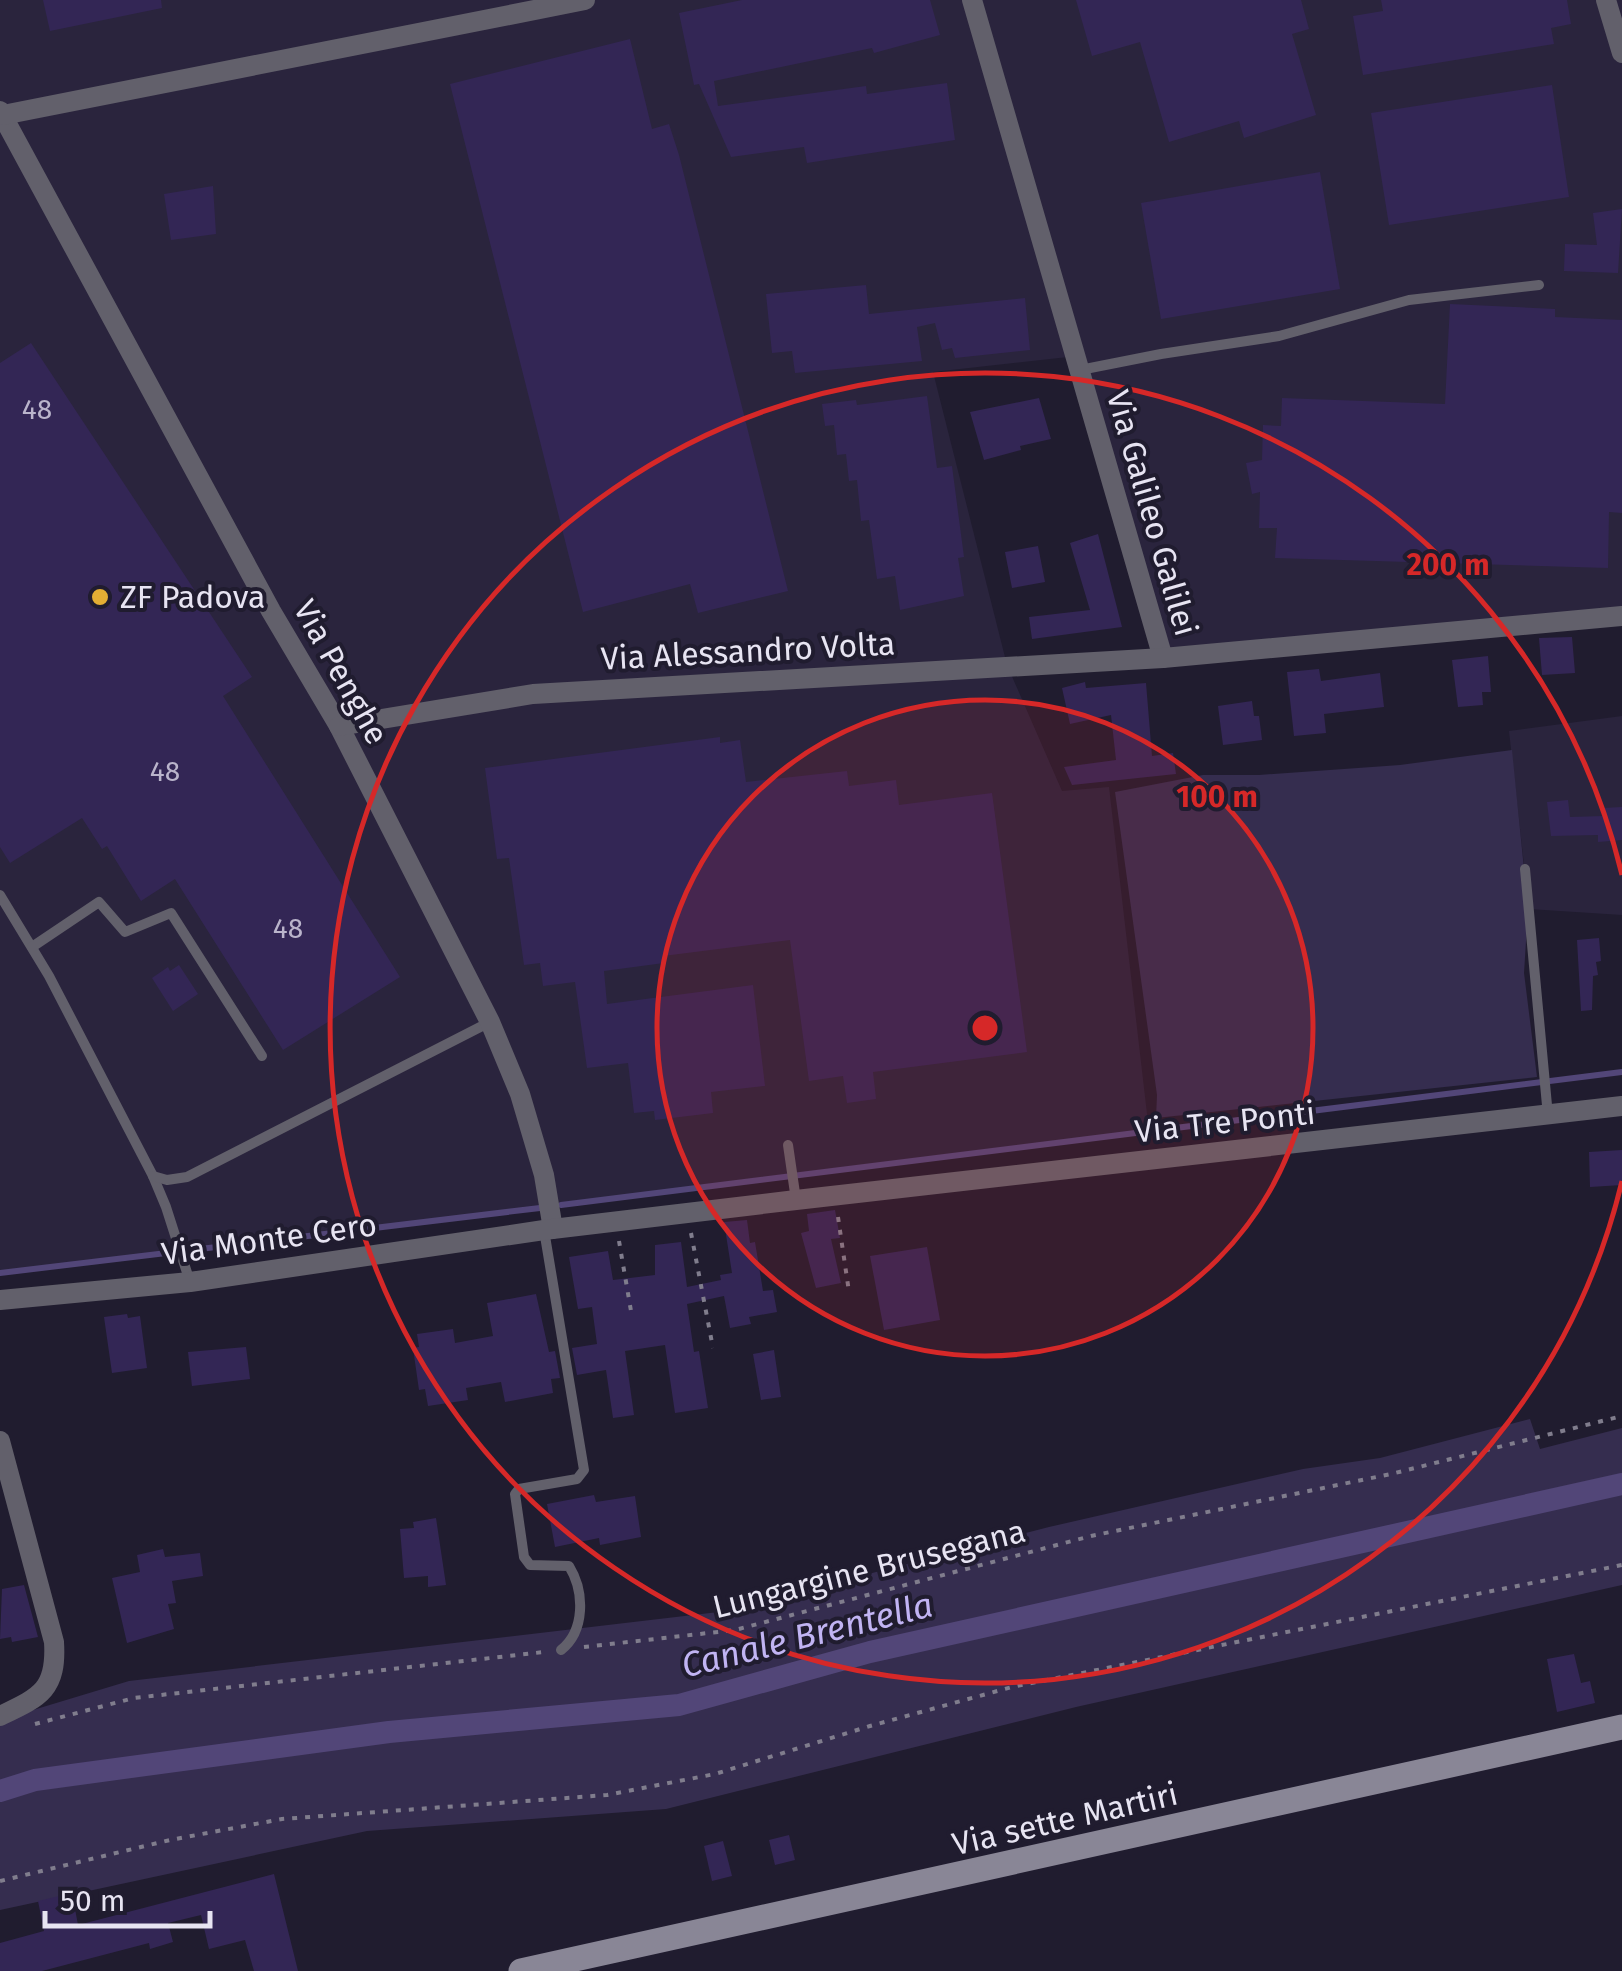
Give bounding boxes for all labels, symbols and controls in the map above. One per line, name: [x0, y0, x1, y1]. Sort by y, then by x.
street label: Via Galileo Galilei: [1099, 386, 1205, 640]
house number: 48: [22, 393, 52, 426]
text: 200 m: [1406, 547, 1490, 583]
place label: ZF Padova: [120, 578, 265, 616]
marker: ZF Padova: [89, 586, 111, 608]
street label: Via Penghe: [286, 593, 396, 751]
street label: Via Alessandro Volta: [600, 624, 896, 678]
house number: 48: [150, 755, 180, 788]
text: 100 m: [1176, 779, 1258, 815]
house number: 48: [273, 912, 303, 945]
centre of rings: [967, 1010, 1003, 1046]
street label: Via Tre Ponti: [1133, 1094, 1317, 1150]
street label: Via Monte Cero: [159, 1205, 379, 1273]
street label: Lungargine Brusegana: [709, 1512, 1029, 1626]
water label: Canale Brentella: [677, 1583, 937, 1687]
street label: Via sette Martiri: [949, 1775, 1181, 1863]
scale bar: [45, 1866, 210, 1928]
text: 50 m: [60, 1883, 125, 1919]

